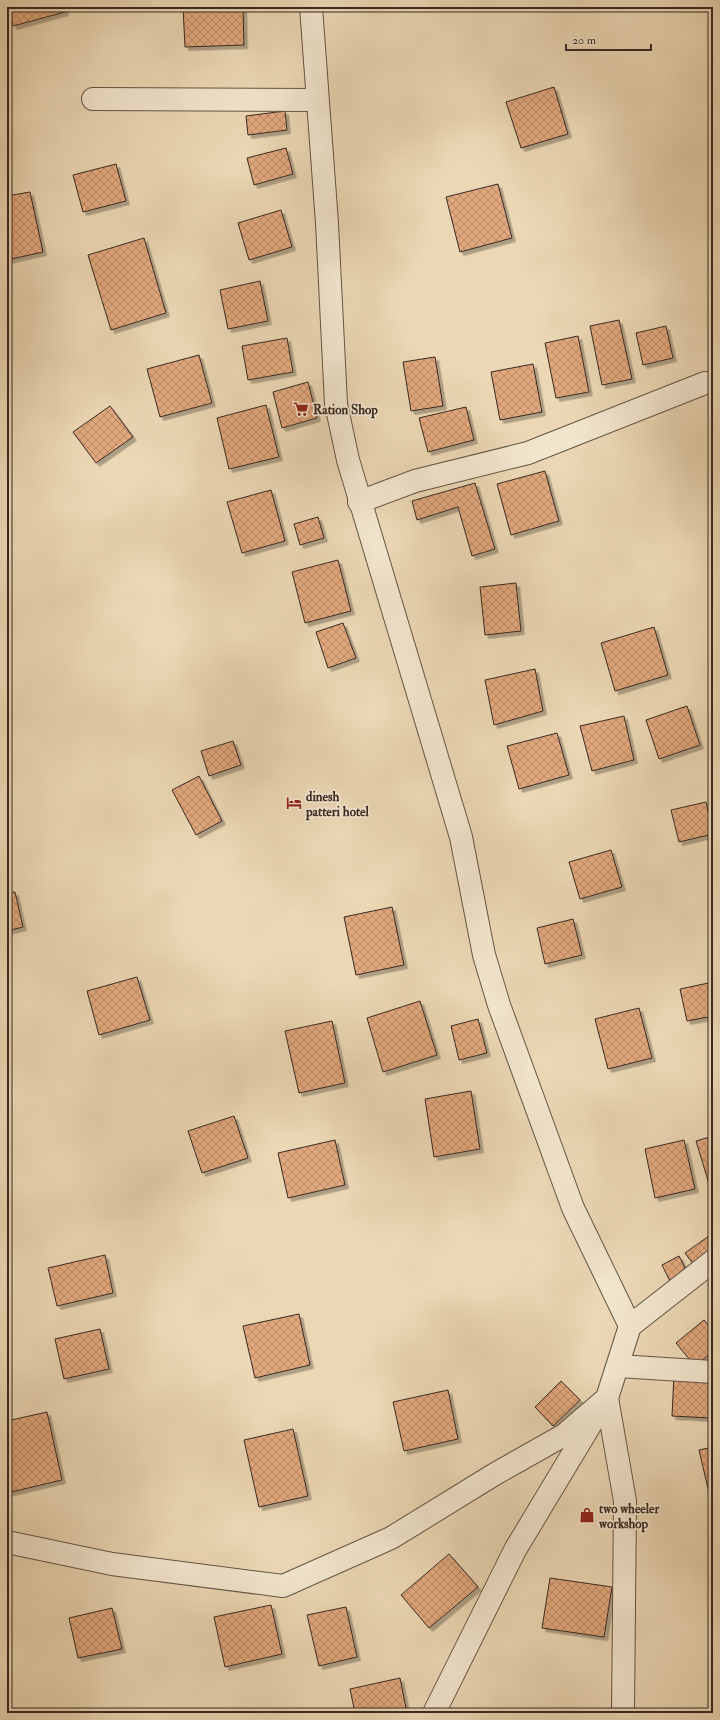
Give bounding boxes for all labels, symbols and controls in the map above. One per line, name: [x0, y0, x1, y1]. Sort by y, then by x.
scale bar: [566, 26, 651, 52]
text: 20 m: [572, 33, 597, 48]
supermarket icon: Ration Shop: [292, 400, 310, 418]
place label: Ration Shop: [313, 402, 378, 419]
place label: dinesh patteri hotel: [305, 789, 370, 821]
hotel icon: dinesh patteri hotel: [285, 794, 303, 812]
place label: two wheeler workshop: [598, 1501, 661, 1533]
shop icon: two wheeler workshop: [578, 1506, 596, 1524]

